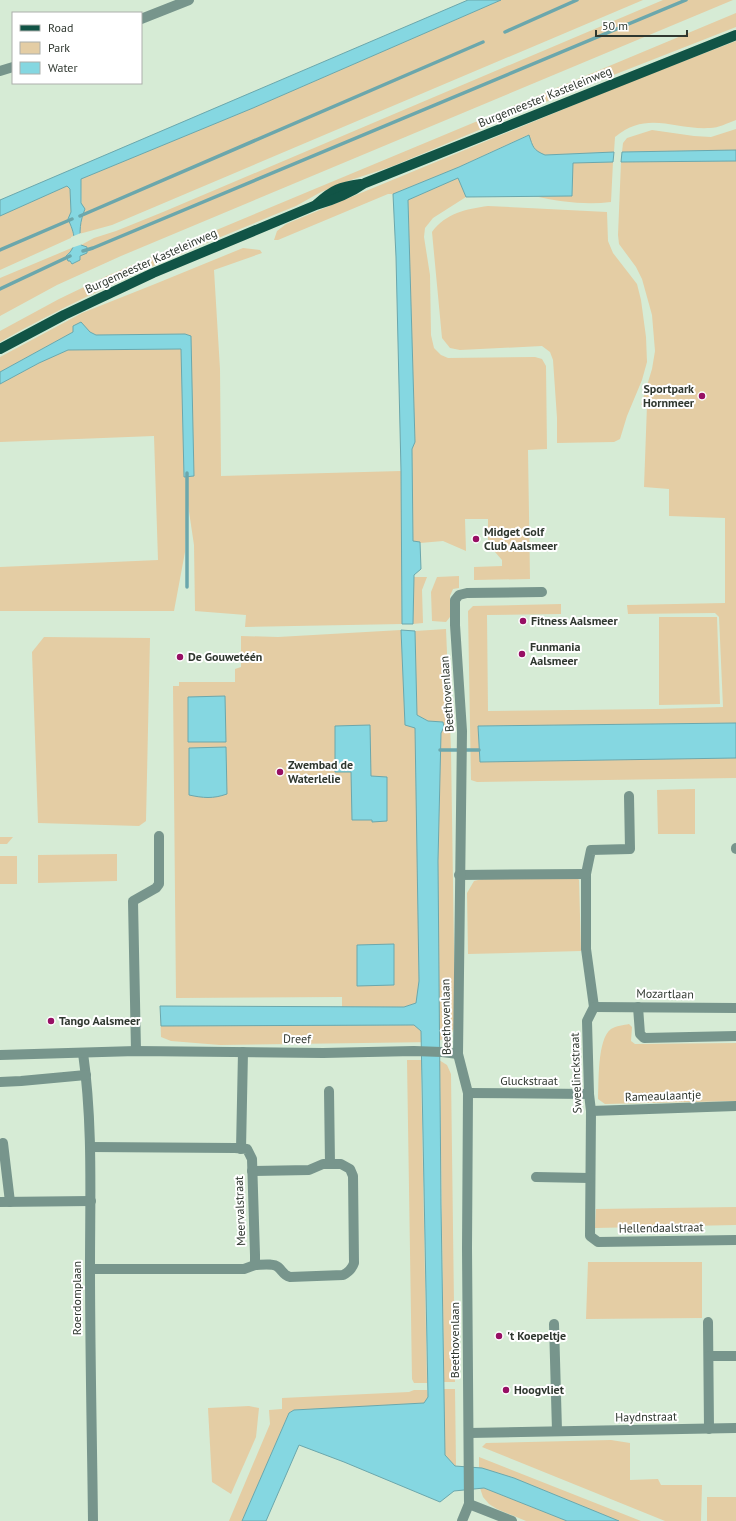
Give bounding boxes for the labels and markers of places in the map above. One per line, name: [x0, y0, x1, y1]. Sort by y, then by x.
place label: Sportpark Hornmeer: [643, 381, 695, 410]
marker: Sportpark Hornmeer: [697, 391, 707, 401]
place label: Midget Golf Club Aalsmeer: [484, 524, 558, 553]
marker: Midget Golf Club Aalsmeer: [471, 534, 481, 544]
place label: Fitness Aalsmeer: [531, 613, 618, 628]
marker: Fitness Aalsmeer: [518, 616, 528, 626]
place label: Funmania Aalsmeer: [530, 639, 580, 668]
place label: De Gouwetéén: [188, 649, 262, 664]
marker: Funmania Aalsmeer: [517, 649, 527, 659]
marker: De Gouwetéén: [175, 652, 185, 662]
place label: Zwembad de Waterlelie: [288, 757, 353, 786]
marker: Zwembad de Waterlelie: [275, 767, 285, 777]
place label: Tango Aalsmeer: [59, 1013, 141, 1028]
marker: Tango Aalsmeer: [46, 1016, 56, 1026]
place label: 't Koepeltje: [507, 1328, 566, 1343]
marker: 't Koepeltje: [494, 1331, 504, 1341]
place label: Hoogvliet: [514, 1382, 565, 1397]
marker: Hoogvliet: [501, 1385, 511, 1395]

